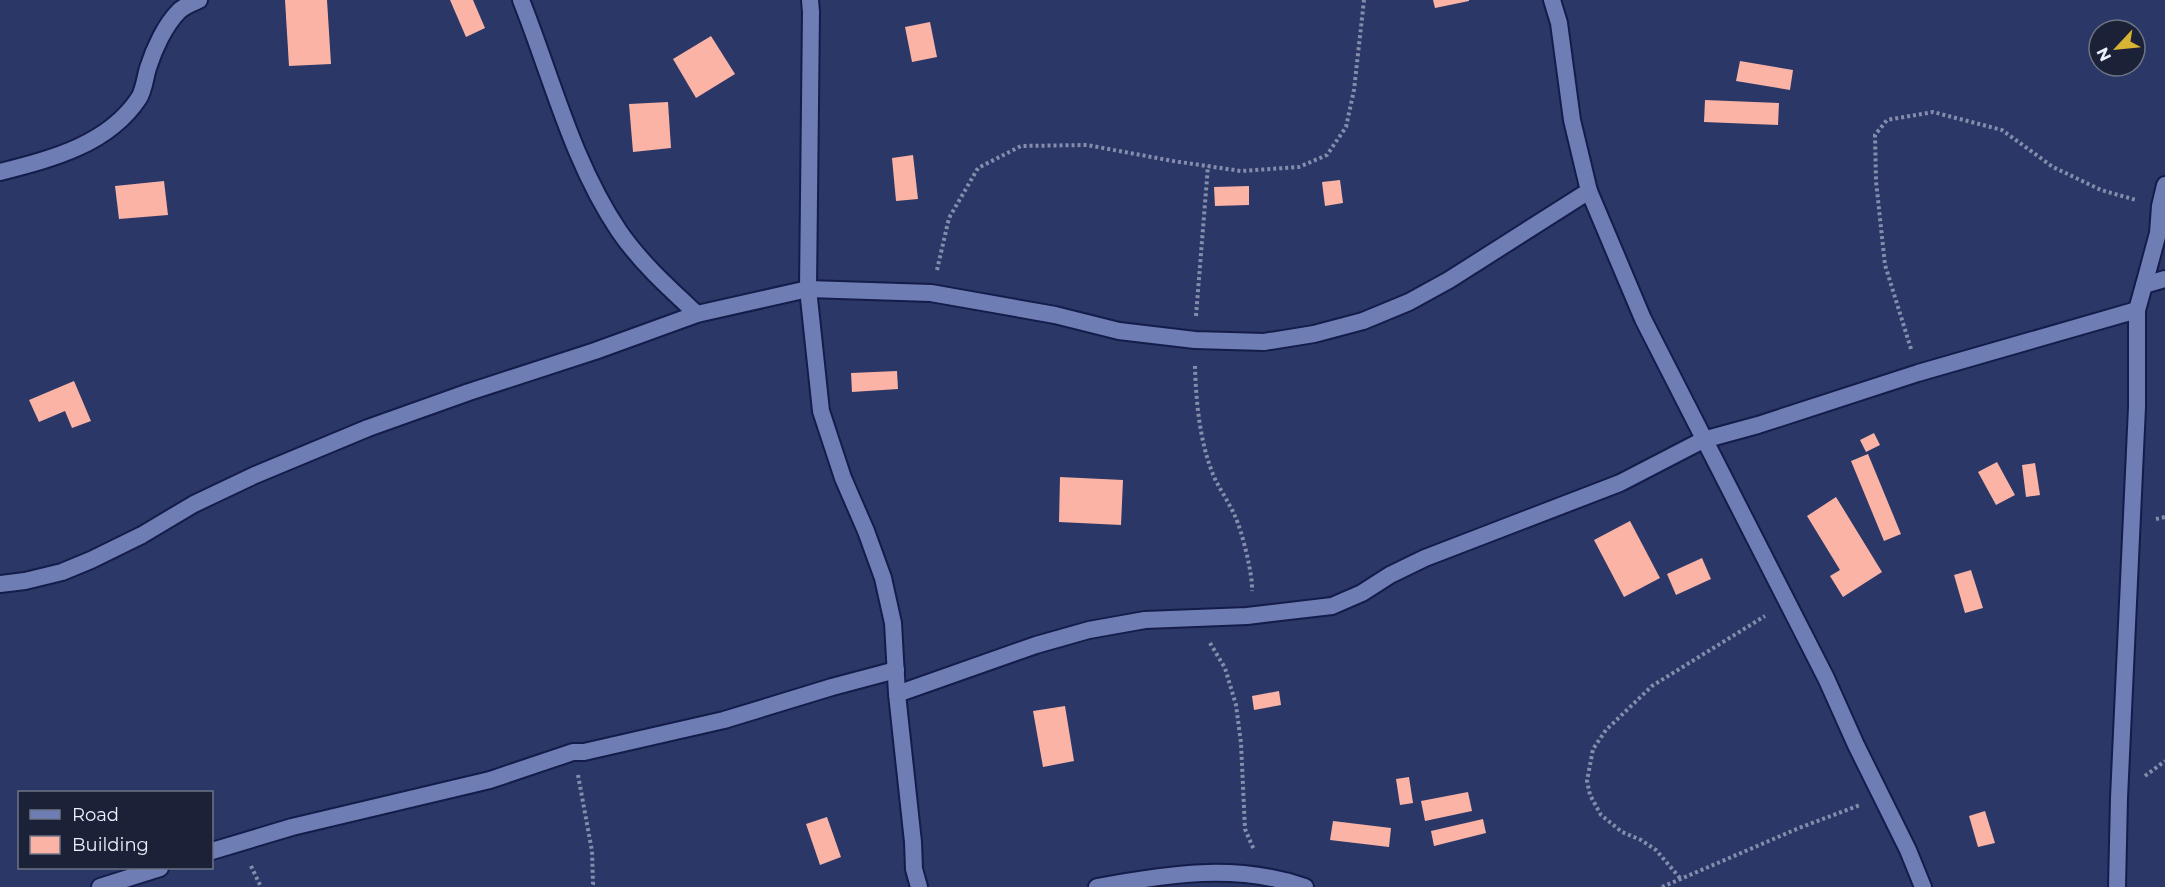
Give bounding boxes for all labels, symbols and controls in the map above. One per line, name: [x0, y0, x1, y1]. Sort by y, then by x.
north arrow: [2087, 18, 2147, 78]
text: N: [2093, 44, 2115, 64]
legend: [18, 791, 213, 869]
text: Road: [72, 804, 119, 826]
text: Building: [72, 834, 149, 856]

